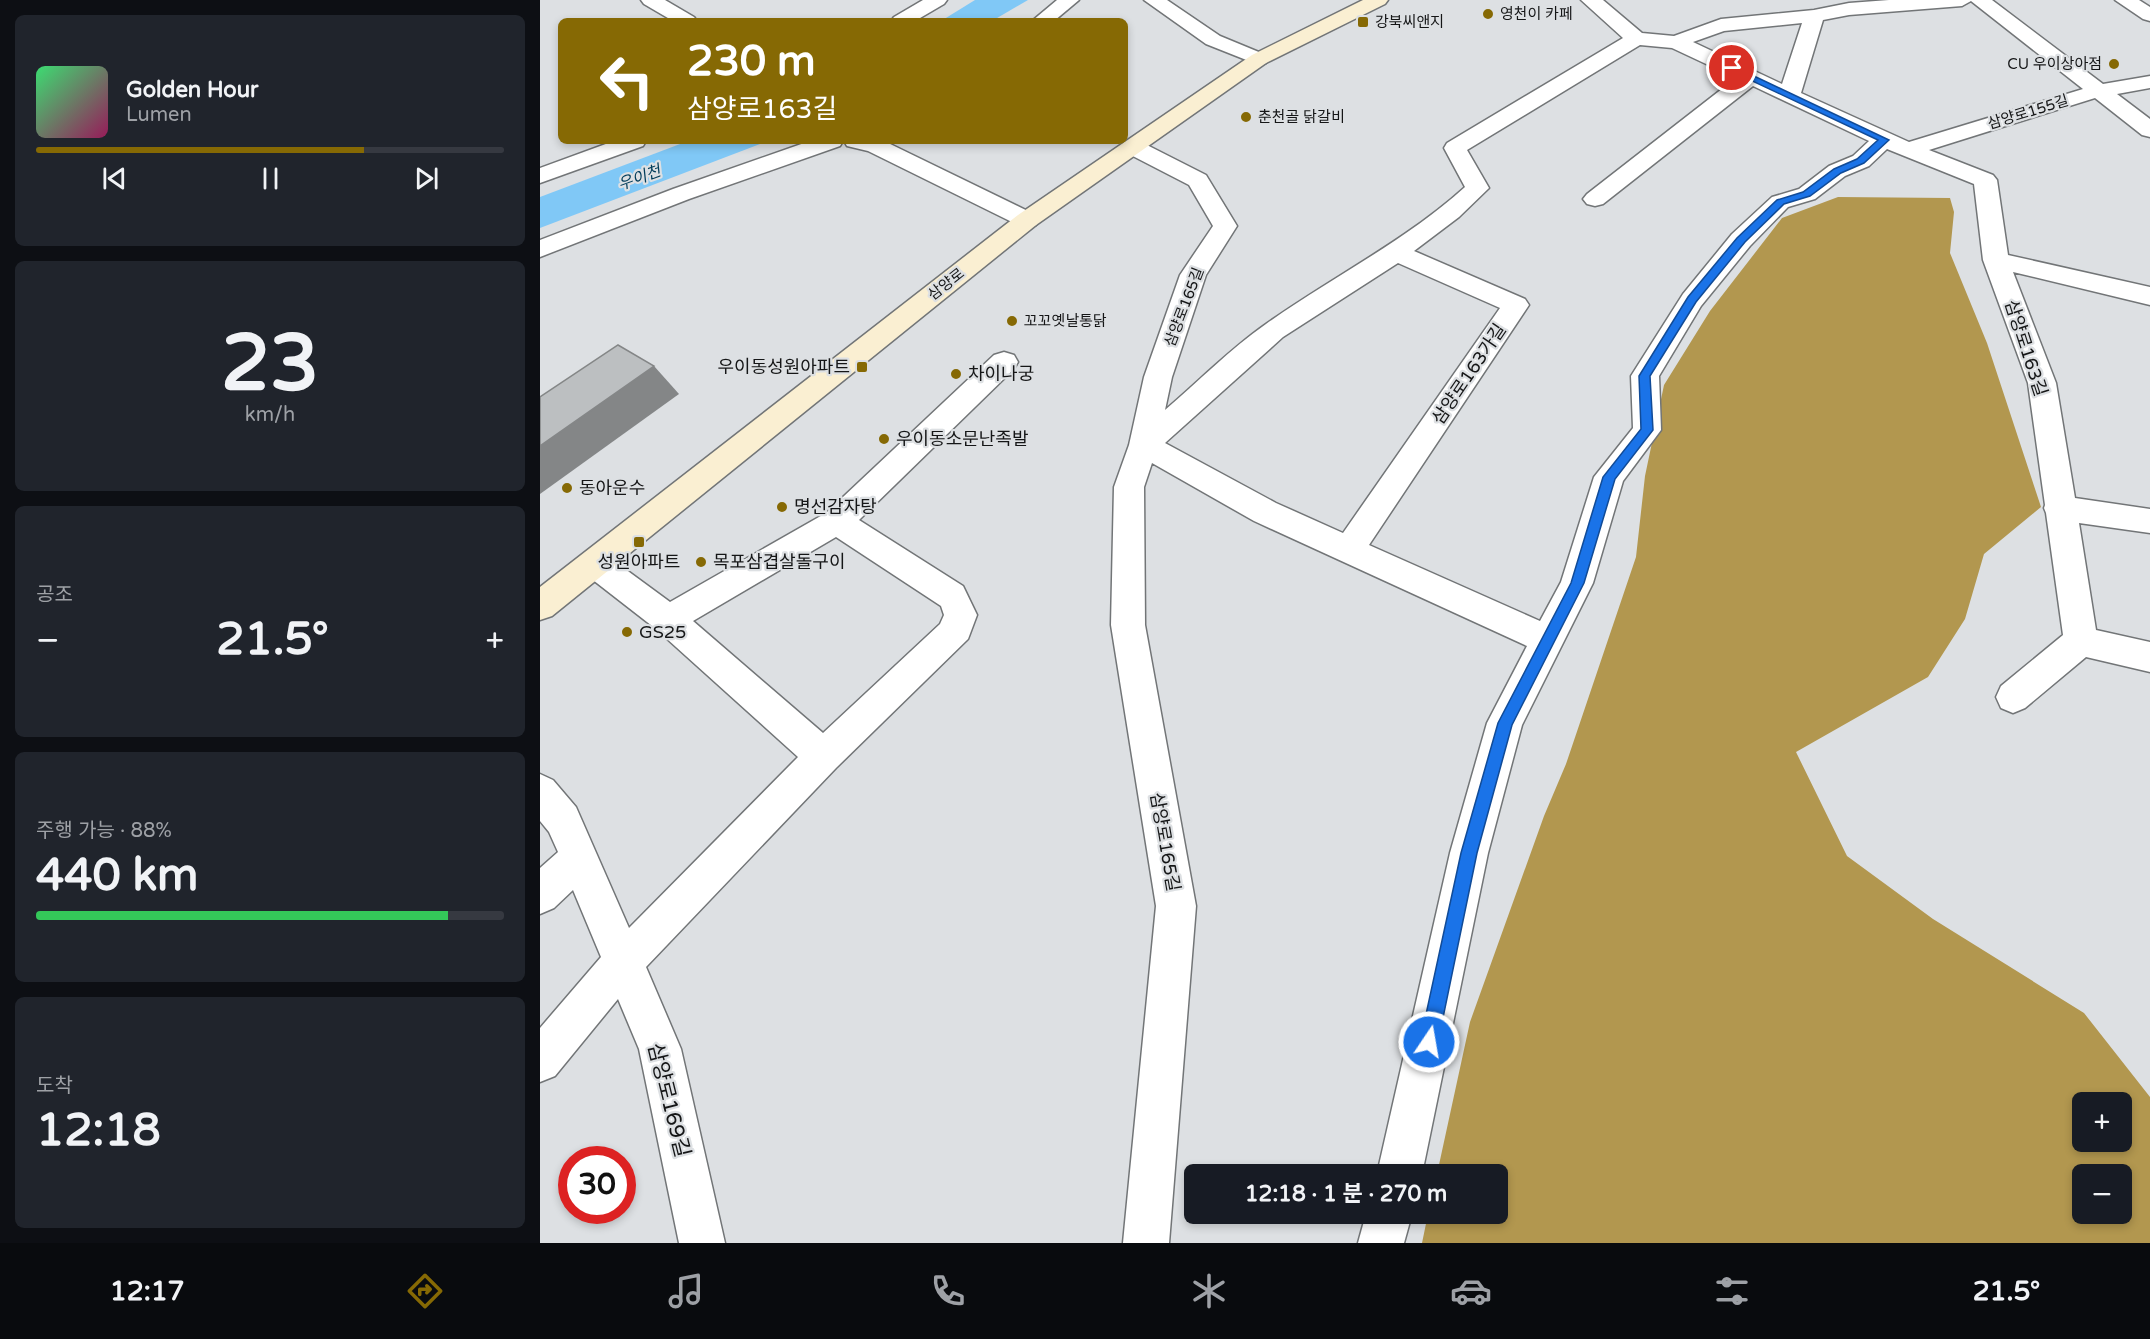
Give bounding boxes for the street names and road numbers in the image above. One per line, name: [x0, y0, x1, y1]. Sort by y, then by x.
street label: 삼양로155길: [1985, 91, 2071, 133]
street label: 삼양로: [924, 264, 968, 304]
street label: 삼양로165길: [1161, 265, 1207, 349]
street label: 삼양로163길: [2000, 297, 2052, 399]
street label: 삼양로163가길: [1427, 319, 1511, 429]
street label: 삼양로165길: [1145, 791, 1185, 893]
street label: 삼양로169길: [642, 1040, 695, 1160]

